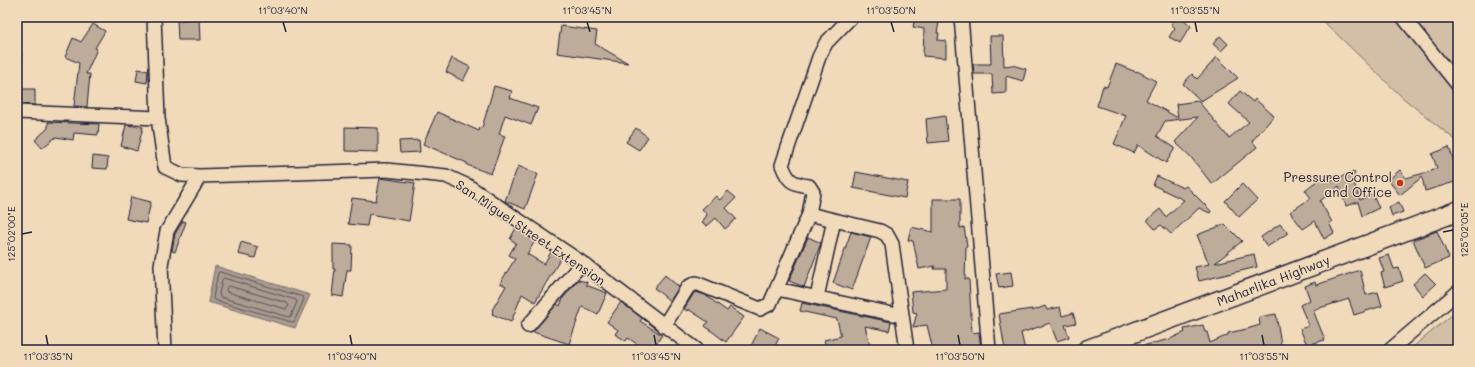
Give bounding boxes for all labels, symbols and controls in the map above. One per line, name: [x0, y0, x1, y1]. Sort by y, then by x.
text: 11°03'40"N: [258, 3, 308, 17]
text: 11°03'45"N: [562, 3, 612, 17]
text: 11°03'50"N: [866, 3, 916, 17]
text: 11°03'55"N: [1170, 3, 1220, 17]
place label: Pressure Control and Office: [1284, 168, 1392, 200]
street label: San Miguel Street Extension: [453, 175, 609, 289]
marker: Pressure Control and Office: [1395, 178, 1405, 188]
text: 125°02'05"E: [1457, 202, 1471, 257]
text: 125°02'00"E: [4, 206, 18, 262]
street label: Maharlika Highway: [1214, 251, 1332, 309]
text: 11°03'35"N: [23, 349, 73, 363]
text: 11°03'40"N: [327, 349, 377, 363]
text: 11°03'45"N: [631, 349, 681, 363]
text: 11°03'50"N: [935, 349, 985, 363]
text: 11°03'55"N: [1239, 349, 1289, 363]

